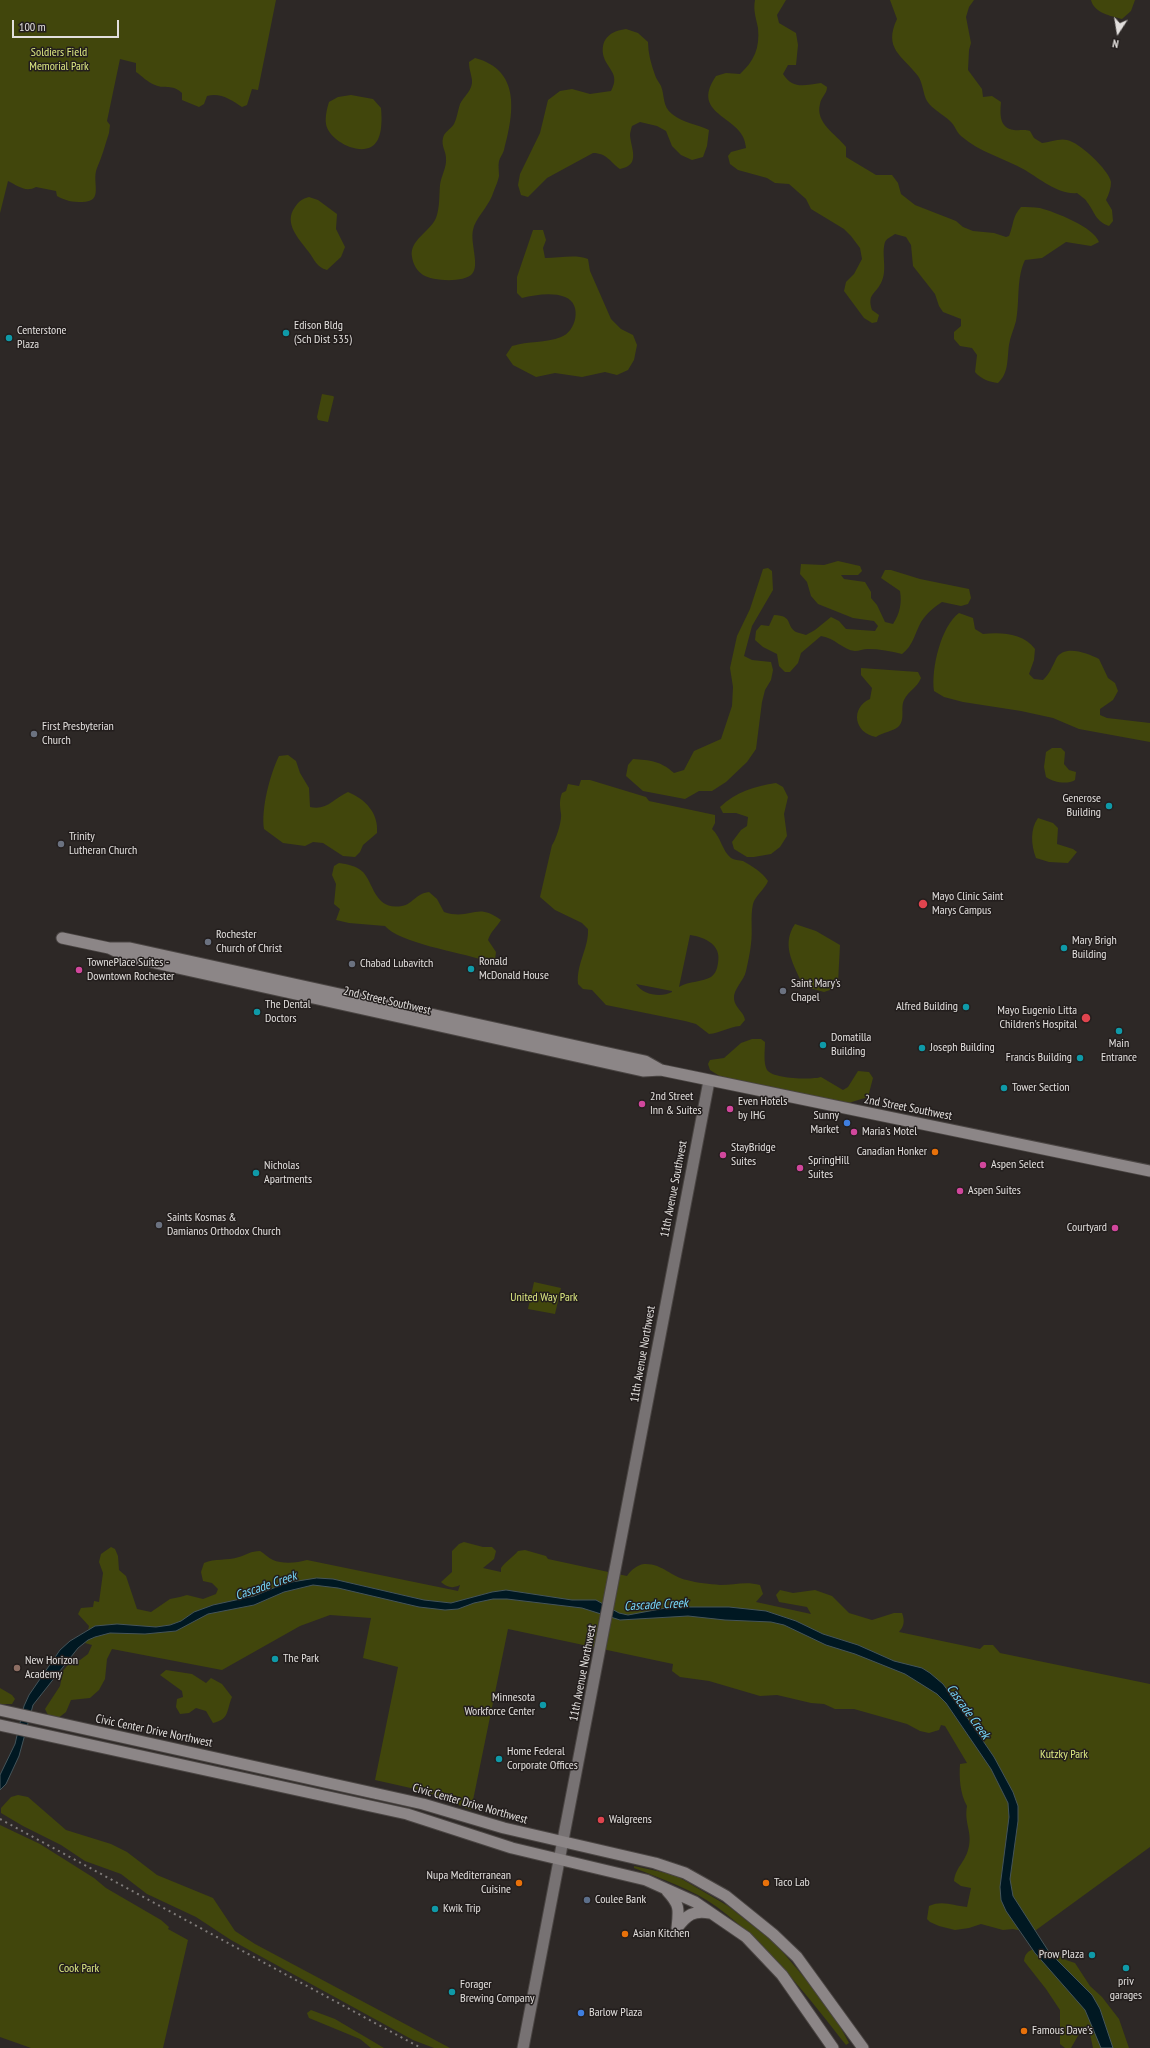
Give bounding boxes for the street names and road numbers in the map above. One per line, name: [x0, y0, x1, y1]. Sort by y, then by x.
street label: 2nd Street Southwest: [342, 984, 432, 1018]
street label: 2nd Street Southwest: [863, 1092, 953, 1124]
street label: 11th Avenue Southwest: [658, 1139, 690, 1239]
street label: 11th Avenue Northwest: [627, 1305, 659, 1403]
street label: 11th Avenue Northwest: [567, 1624, 599, 1722]
street label: Civic Center Drive Northwest: [94, 1712, 214, 1750]
street label: Civic Center Drive Northwest: [411, 1781, 529, 1827]

